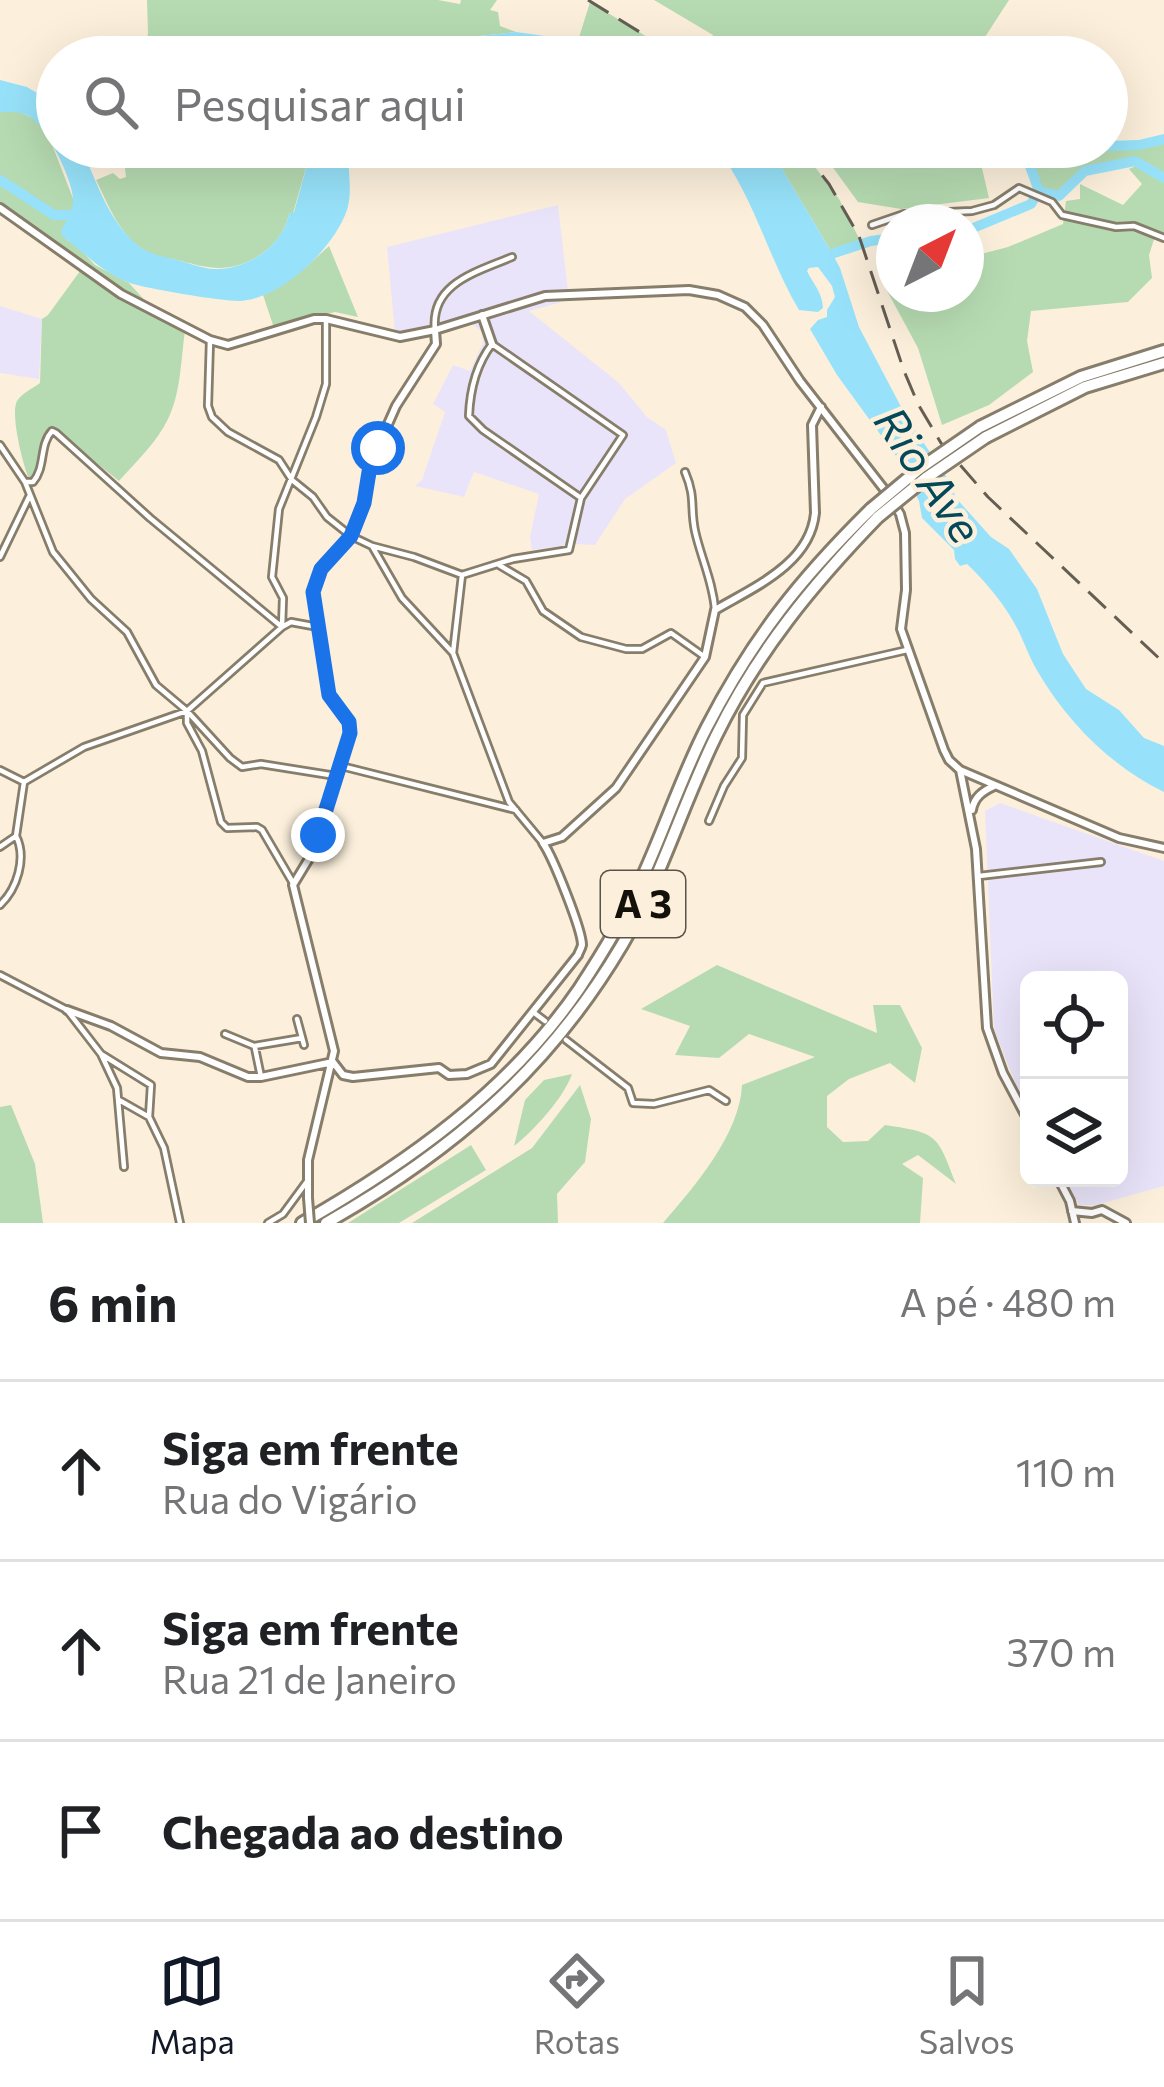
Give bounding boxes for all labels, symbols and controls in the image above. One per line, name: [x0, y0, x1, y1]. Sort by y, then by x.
search box: [36, 36, 1128, 168]
icon: search: [78, 69, 144, 135]
text: Pesquisar aqui: [174, 75, 466, 130]
north arrow: [876, 204, 984, 312]
water label: Rio Ave: [865, 395, 995, 552]
route start: [351, 421, 405, 475]
route end: [291, 808, 345, 862]
road number: A 3: [601, 871, 685, 937]
map controls: [1020, 971, 1128, 1187]
button: locate: [1020, 971, 1128, 1079]
button: layers: [1020, 1079, 1128, 1187]
text: 6 min: [48, 1270, 177, 1333]
text: A pé · 480 m: [900, 1277, 1116, 1325]
text: Siga em frente: [162, 1419, 459, 1474]
icon: ahead: [48, 1438, 114, 1504]
text: 110 m: [1016, 1447, 1116, 1495]
text: Rua do Vigário: [162, 1474, 418, 1522]
text: Siga em frente: [162, 1599, 459, 1654]
icon: ahead: [48, 1618, 114, 1684]
text: 370 m: [1006, 1627, 1116, 1675]
text: Rua 21 de Janeiro: [162, 1654, 457, 1702]
icon: arrive: [48, 1798, 114, 1864]
text: Chegada ao destino: [162, 1803, 564, 1858]
tab: Mapa: [149, 1948, 235, 2061]
tab: Rotas: [534, 1948, 620, 2061]
tab: Salvos: [919, 1948, 1015, 2061]

